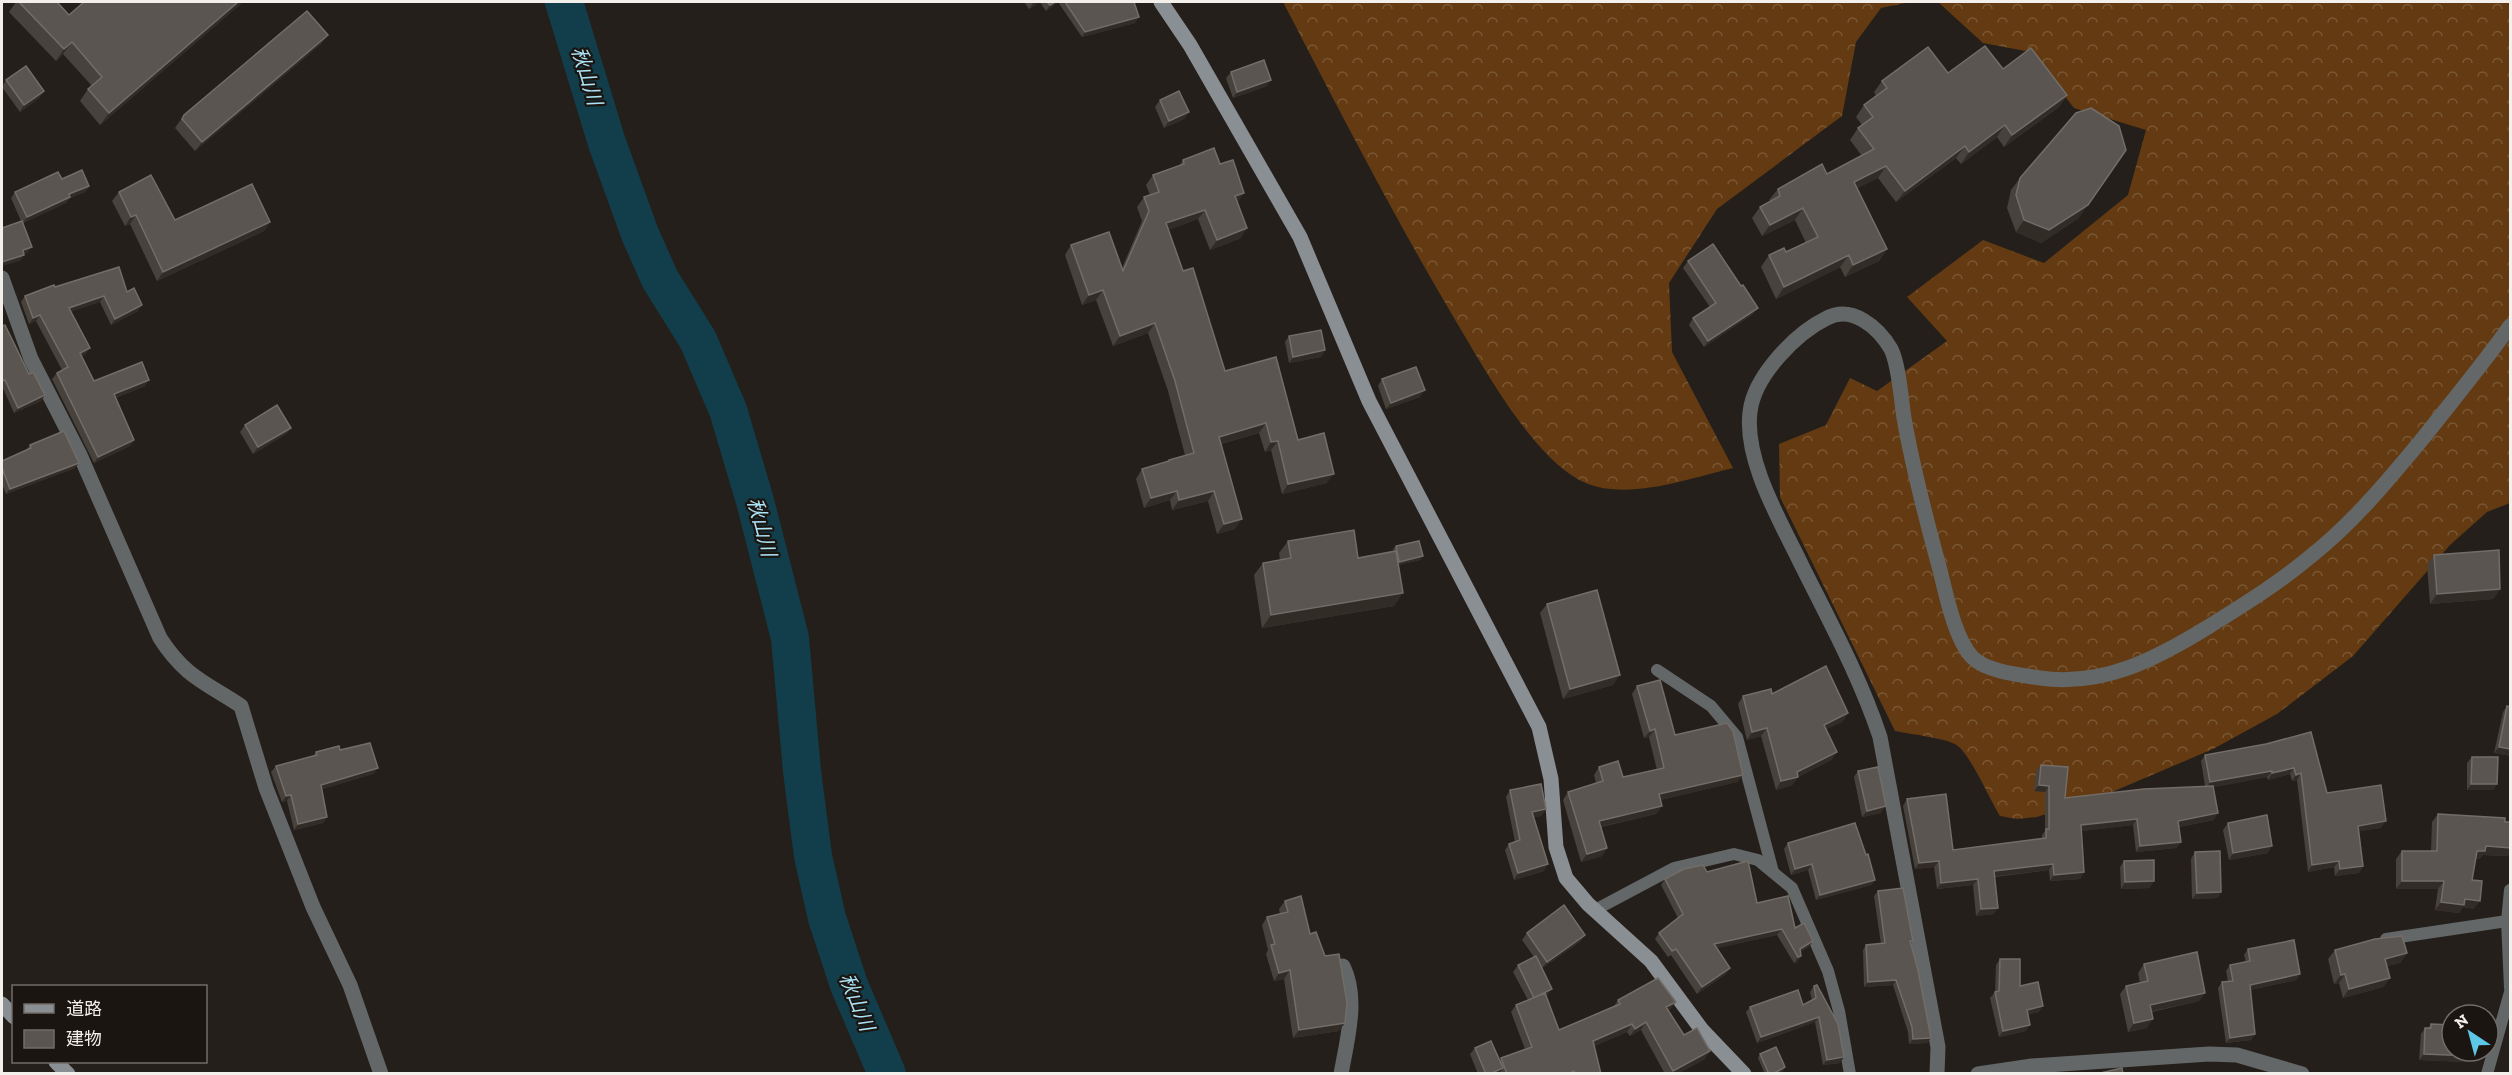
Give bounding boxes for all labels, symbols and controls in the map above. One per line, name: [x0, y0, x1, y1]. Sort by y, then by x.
water label: 秋山川: [567, 44, 608, 110]
water label: 秋山川: [743, 495, 782, 561]
water label: 秋山川: [835, 970, 880, 1036]
legend: [12, 985, 207, 1063]
text: 道路: [66, 998, 102, 1020]
north arrow: [2440, 1003, 2500, 1063]
text: N: [2451, 1010, 2472, 1033]
text: 建物: [66, 1028, 102, 1050]

